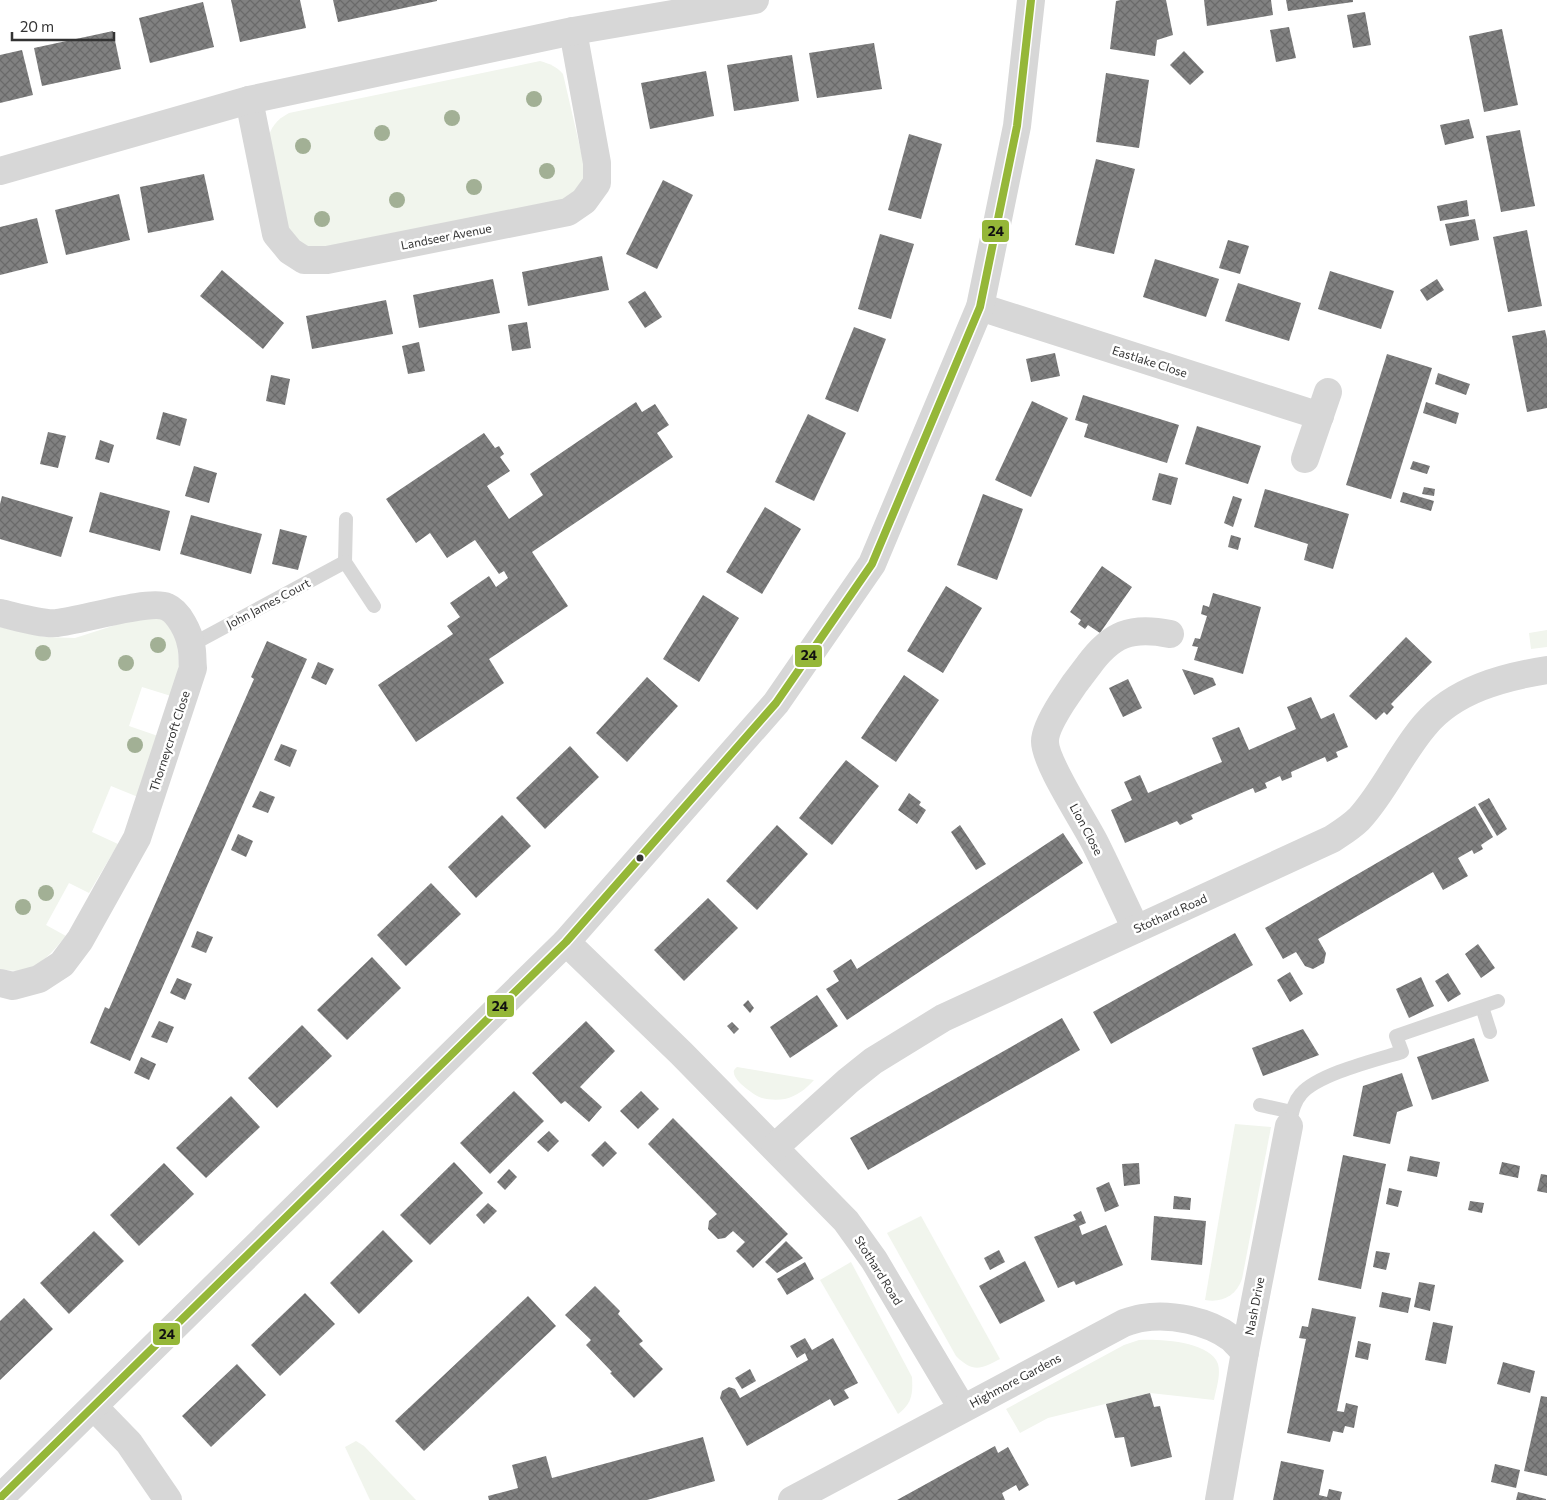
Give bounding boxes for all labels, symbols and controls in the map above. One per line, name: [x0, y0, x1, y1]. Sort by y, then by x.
scale bar: [12, 10, 115, 42]
text: 20 m: [20, 17, 54, 35]
line badge: 24: [981, 219, 1010, 243]
street label: Landseer Avenue: [399, 220, 493, 252]
text: 24: [988, 222, 1005, 239]
street label: Eastlake Close: [1111, 342, 1189, 380]
street label: John James Court: [224, 575, 313, 632]
line badge: 24: [794, 644, 823, 668]
text: 24: [801, 646, 818, 663]
street label: Thorneycroft Close: [146, 689, 192, 793]
street label: Lion Close: [1068, 801, 1106, 857]
unlabelled marker: [635, 853, 645, 863]
street label: Stothard Road: [1131, 891, 1209, 935]
line badge: 24: [486, 994, 515, 1018]
text: 24: [492, 997, 509, 1014]
street label: Stothard Road: [852, 1233, 906, 1307]
street label: Nash Drive: [1242, 1276, 1266, 1336]
line badge: 24: [152, 1322, 181, 1346]
text: 24: [159, 1325, 176, 1342]
street label: Highmore Gardens: [967, 1350, 1063, 1410]

